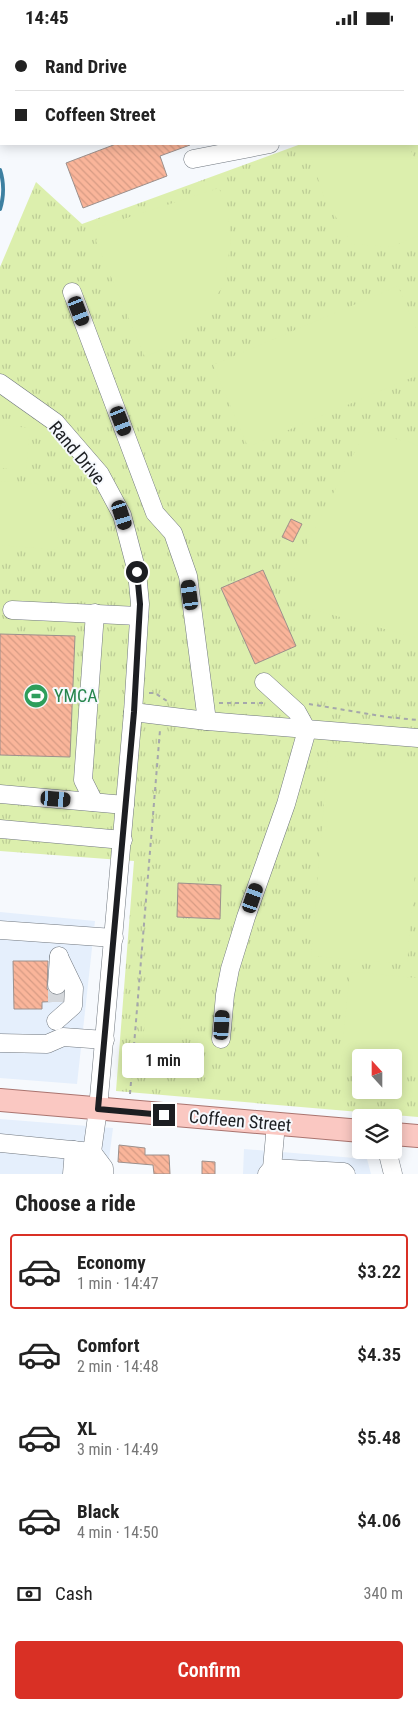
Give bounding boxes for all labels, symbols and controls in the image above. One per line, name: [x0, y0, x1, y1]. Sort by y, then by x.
text: 14:45: [25, 6, 69, 29]
text: Rand Drive: [45, 55, 127, 78]
text: Coffeen Street: [45, 103, 156, 126]
car: [66, 294, 91, 328]
car: [108, 404, 133, 438]
street label: Rand Drive: [45, 417, 110, 488]
car: [110, 498, 133, 532]
route start: [126, 561, 148, 583]
car: [180, 579, 199, 611]
sports icon: YMCA: [23, 683, 49, 709]
place label: YMCA: [54, 685, 98, 706]
car: [40, 790, 71, 808]
car: [241, 881, 264, 915]
car: [213, 1010, 230, 1040]
callout: 1 min: [123, 1043, 205, 1077]
north arrow: [352, 1049, 402, 1099]
map controls: [352, 1049, 402, 1159]
text: 1 min: [145, 1051, 181, 1070]
route end: [153, 1104, 175, 1126]
street label: Coffeen Street: [188, 1106, 292, 1135]
button: layers: [352, 1109, 402, 1159]
text: Choose a ride: [15, 1191, 136, 1216]
icon: car: [17, 1249, 62, 1294]
text: Economy: [77, 1251, 146, 1274]
text: $3.22: [357, 1260, 401, 1283]
text: 1 min · 14:47: [77, 1274, 159, 1293]
icon: car: [17, 1332, 62, 1377]
text: Comfort: [77, 1334, 140, 1357]
text: $4.35: [357, 1343, 401, 1366]
text: 2 min · 14:48: [77, 1357, 159, 1376]
icon: car: [17, 1415, 62, 1460]
text: XL: [77, 1417, 97, 1440]
text: $5.48: [357, 1426, 401, 1449]
text: 3 min · 14:49: [77, 1440, 159, 1459]
icon: car: [17, 1498, 62, 1543]
text: Black: [77, 1500, 119, 1523]
text: $4.06: [357, 1509, 401, 1532]
text: 4 min · 14:50: [77, 1523, 159, 1542]
icon: cash: [15, 1580, 43, 1608]
text: Cash: [55, 1582, 93, 1605]
text: 340 m: [364, 1584, 403, 1603]
button: Confirm: [15, 1641, 403, 1699]

